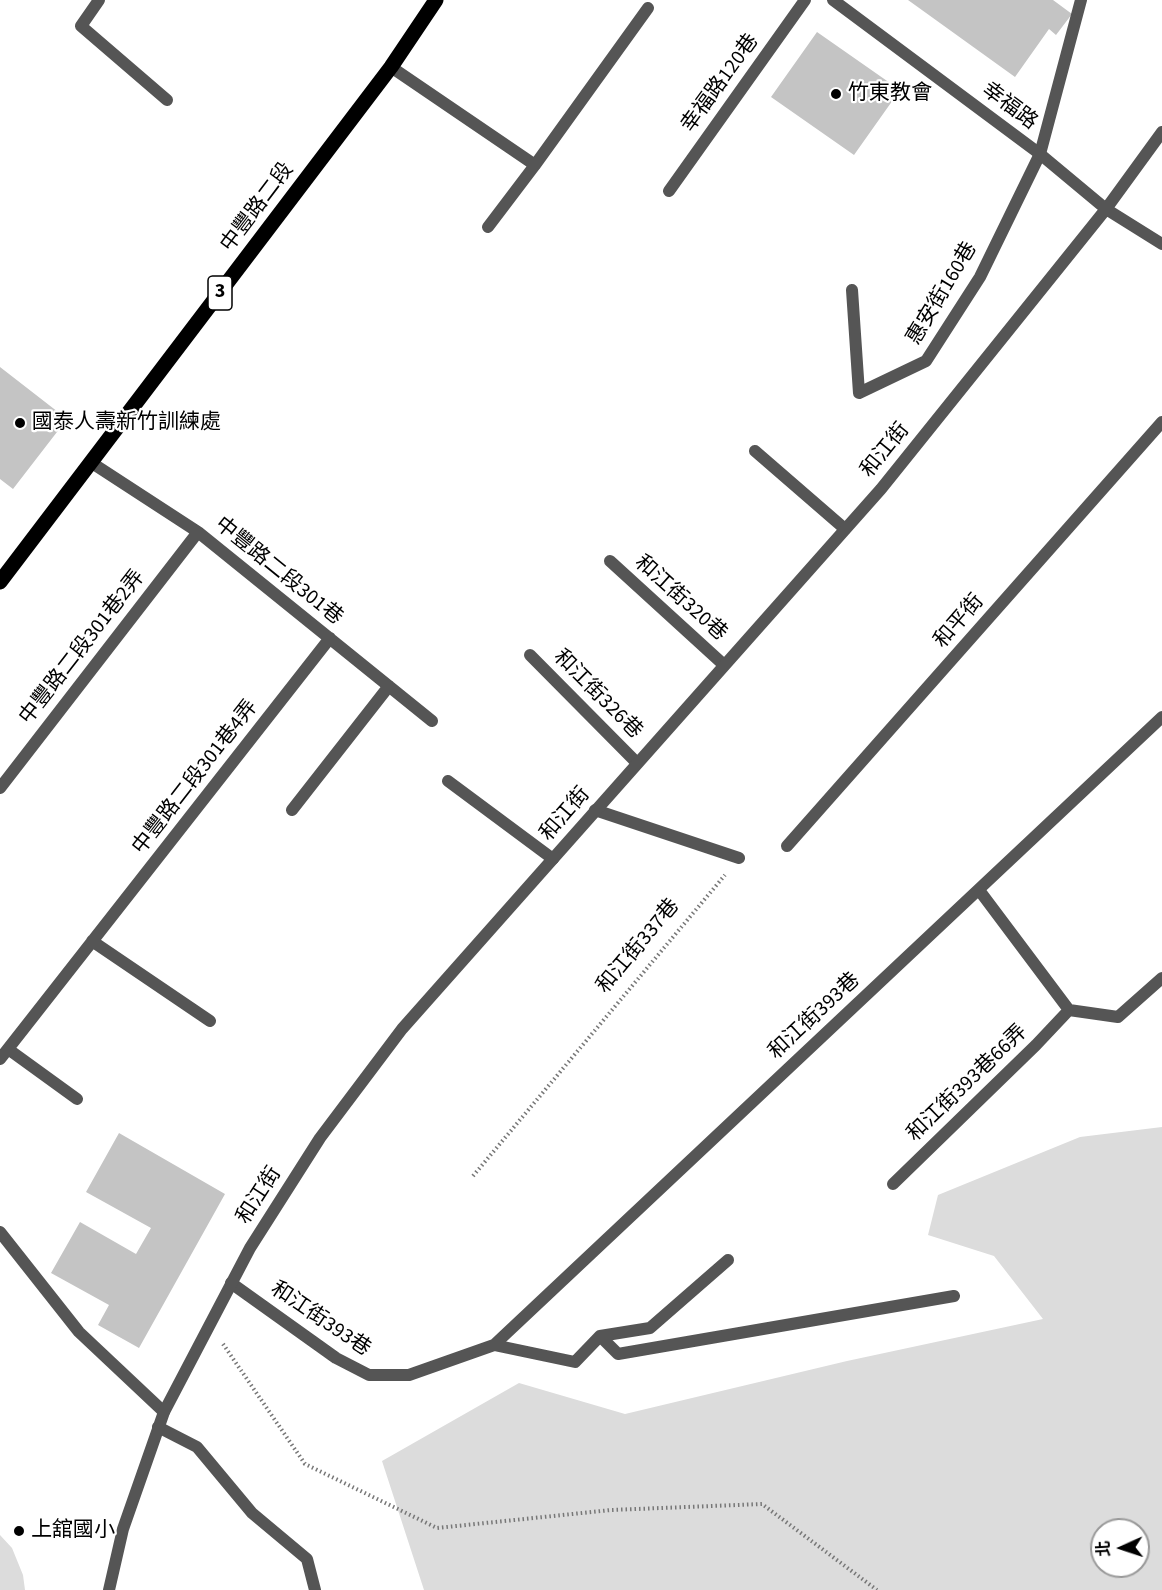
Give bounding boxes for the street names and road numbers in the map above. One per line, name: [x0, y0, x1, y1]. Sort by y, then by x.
street label: 幸福路120巷: [677, 30, 765, 138]
street label: 幸福路: [976, 78, 1042, 136]
street label: 中豐路二段: [216, 158, 300, 258]
street label: 惠安街160巷: [903, 238, 983, 350]
road number: 3: [208, 276, 232, 310]
street label: 和江街: [856, 419, 916, 483]
street label: 中豐路二段301巷: [209, 513, 347, 631]
street label: 和江街320巷: [629, 551, 731, 647]
street label: 中豐路二段301巷2弄: [15, 566, 151, 730]
street label: 和平街: [930, 590, 990, 654]
street label: 和江街326巷: [547, 645, 647, 745]
street label: 中豐路二段301巷4弄: [128, 696, 264, 860]
street label: 和江街: [536, 783, 596, 847]
street label: 和江街337巷: [592, 895, 686, 999]
street label: 和江街393巷: [764, 968, 866, 1066]
street label: 和江街393巷66弄: [903, 1020, 1033, 1148]
street label: 和江街: [232, 1163, 288, 1229]
street label: 和江街393巷: [265, 1277, 375, 1363]

